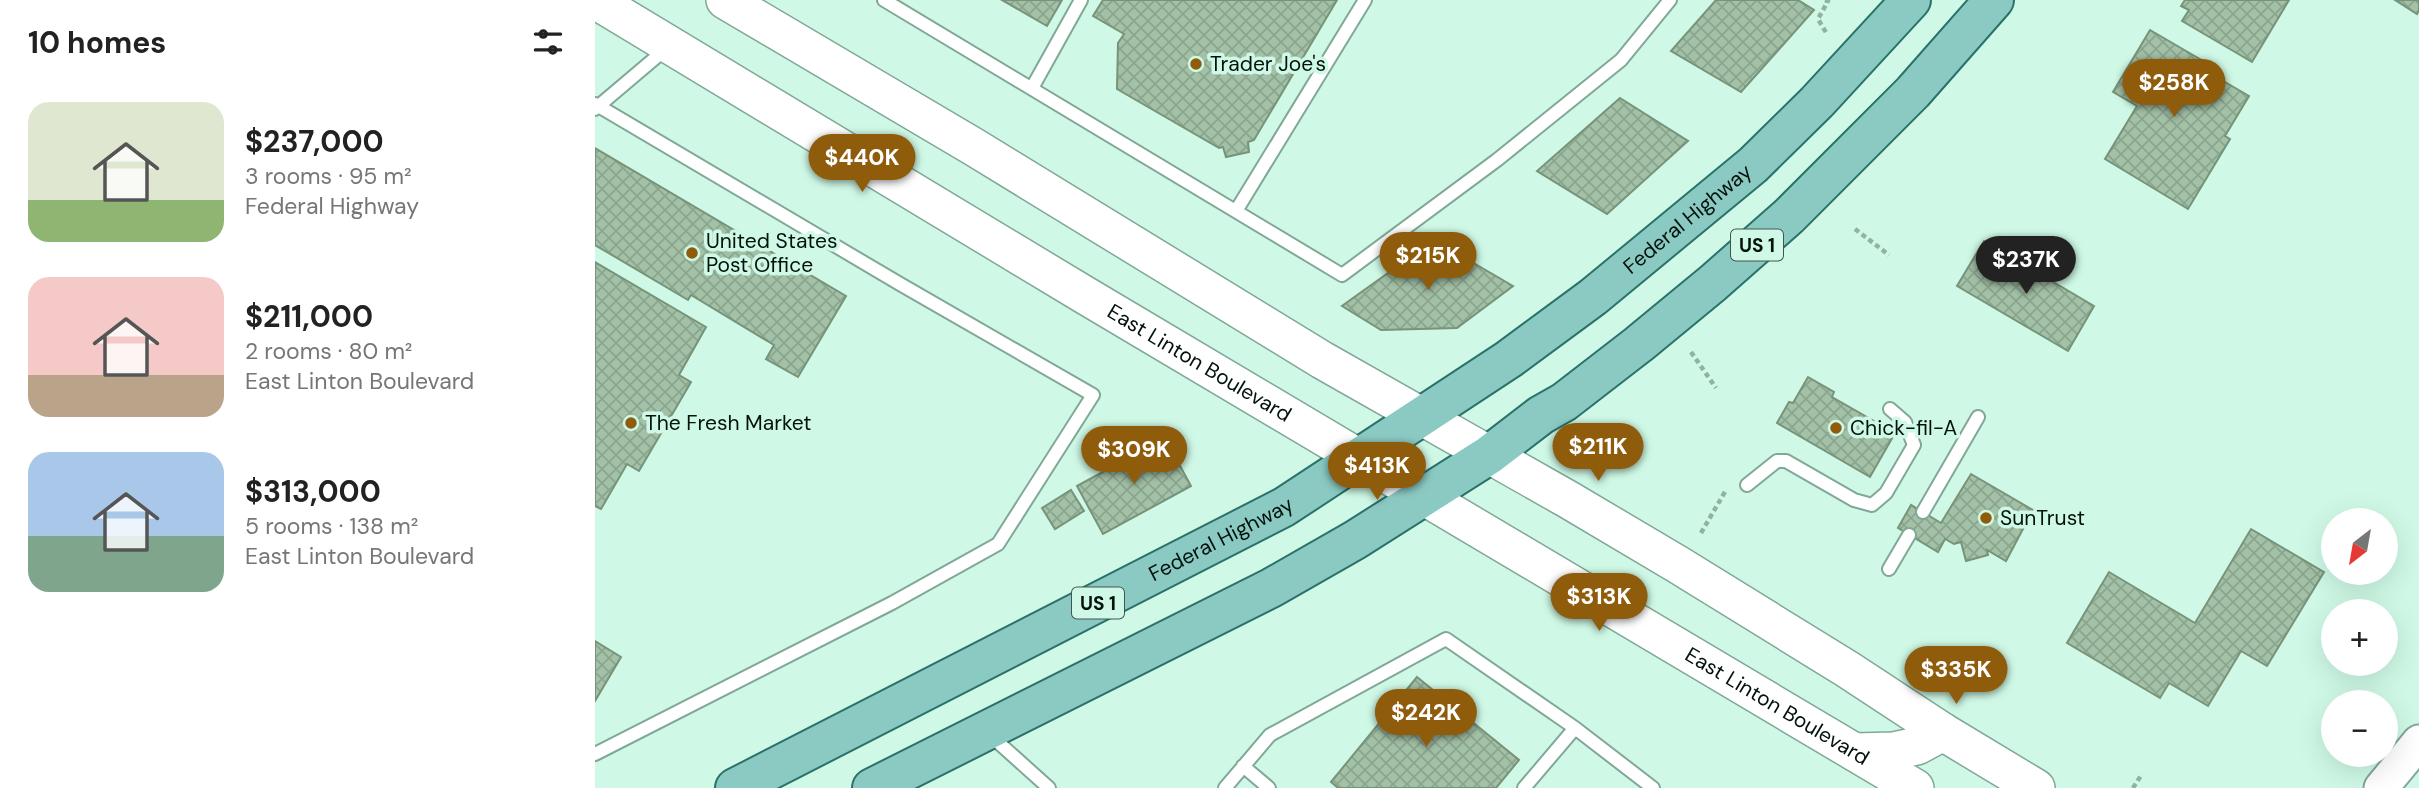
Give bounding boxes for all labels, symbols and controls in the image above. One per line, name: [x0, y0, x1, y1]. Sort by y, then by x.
text: 10 homes: [28, 23, 166, 62]
icon: filters: [529, 23, 567, 61]
place label: Trader Joe's: [1210, 50, 1326, 78]
marker: Trader Joe's: [1188, 56, 1204, 72]
pin: $258K: [2125, 60, 2223, 119]
text: $258K: [2138, 67, 2210, 97]
text: $237,000: [245, 122, 384, 161]
icon: home: [84, 130, 168, 214]
pin: $440K: [813, 134, 911, 194]
text: $440K: [824, 142, 900, 172]
street label: Federal Highway: [1617, 157, 1758, 280]
text: 3 rooms · 95 m²: [245, 161, 412, 191]
text: Federal Highway: [245, 191, 419, 221]
place label: United States Post Office: [706, 227, 837, 279]
road number: US 1: [1731, 230, 1783, 260]
pin: $215K: [1379, 232, 1477, 292]
pin: $237K: [1977, 236, 2075, 296]
text: $215K: [1396, 240, 1460, 270]
text: $237K: [1992, 244, 2060, 274]
marker: United States Post Office: [684, 245, 700, 261]
text: $211,000: [245, 297, 373, 336]
street label: East Linton Boulevard: [1102, 298, 1296, 429]
icon: home: [84, 305, 168, 389]
text: 2 rooms · 80 m²: [245, 336, 412, 366]
text: East Linton Boulevard: [245, 366, 474, 396]
place label: The Fresh Market: [645, 409, 812, 437]
place label: Chick-fil-A: [1850, 414, 1957, 442]
marker: The Fresh Market: [623, 415, 639, 431]
marker: Chick-fil-A: [1828, 420, 1844, 436]
pin: $211K: [1549, 424, 1647, 483]
pin: $309K: [1085, 426, 1183, 486]
text: $211K: [1569, 431, 1627, 461]
text: $309K: [1097, 434, 1171, 464]
pin: $413K: [1328, 442, 1426, 502]
text: $413K: [1344, 450, 1410, 480]
text: $313,000: [245, 472, 381, 511]
icon: home: [84, 480, 168, 564]
street label: Federal Highway: [1144, 490, 1299, 588]
place label: SunTrust: [2000, 504, 2085, 532]
north arrow: [2321, 508, 2397, 584]
map controls: [2321, 508, 2398, 767]
marker: SunTrust: [1978, 510, 1994, 526]
text: 5 rooms · 138 m²: [245, 511, 418, 541]
text: East Linton Boulevard: [245, 541, 474, 571]
pin: $313K: [1550, 574, 1648, 633]
text: $313K: [1567, 581, 1631, 611]
road number: US 1: [1072, 588, 1124, 618]
button: +: [2321, 599, 2398, 676]
street label: East Linton Boulevard: [1680, 641, 1874, 772]
pin: $335K: [1907, 646, 2005, 706]
text: $335K: [1921, 654, 1991, 684]
pin: $242K: [1377, 690, 1475, 749]
button: −: [2321, 690, 2398, 767]
text: $242K: [1391, 697, 1461, 727]

